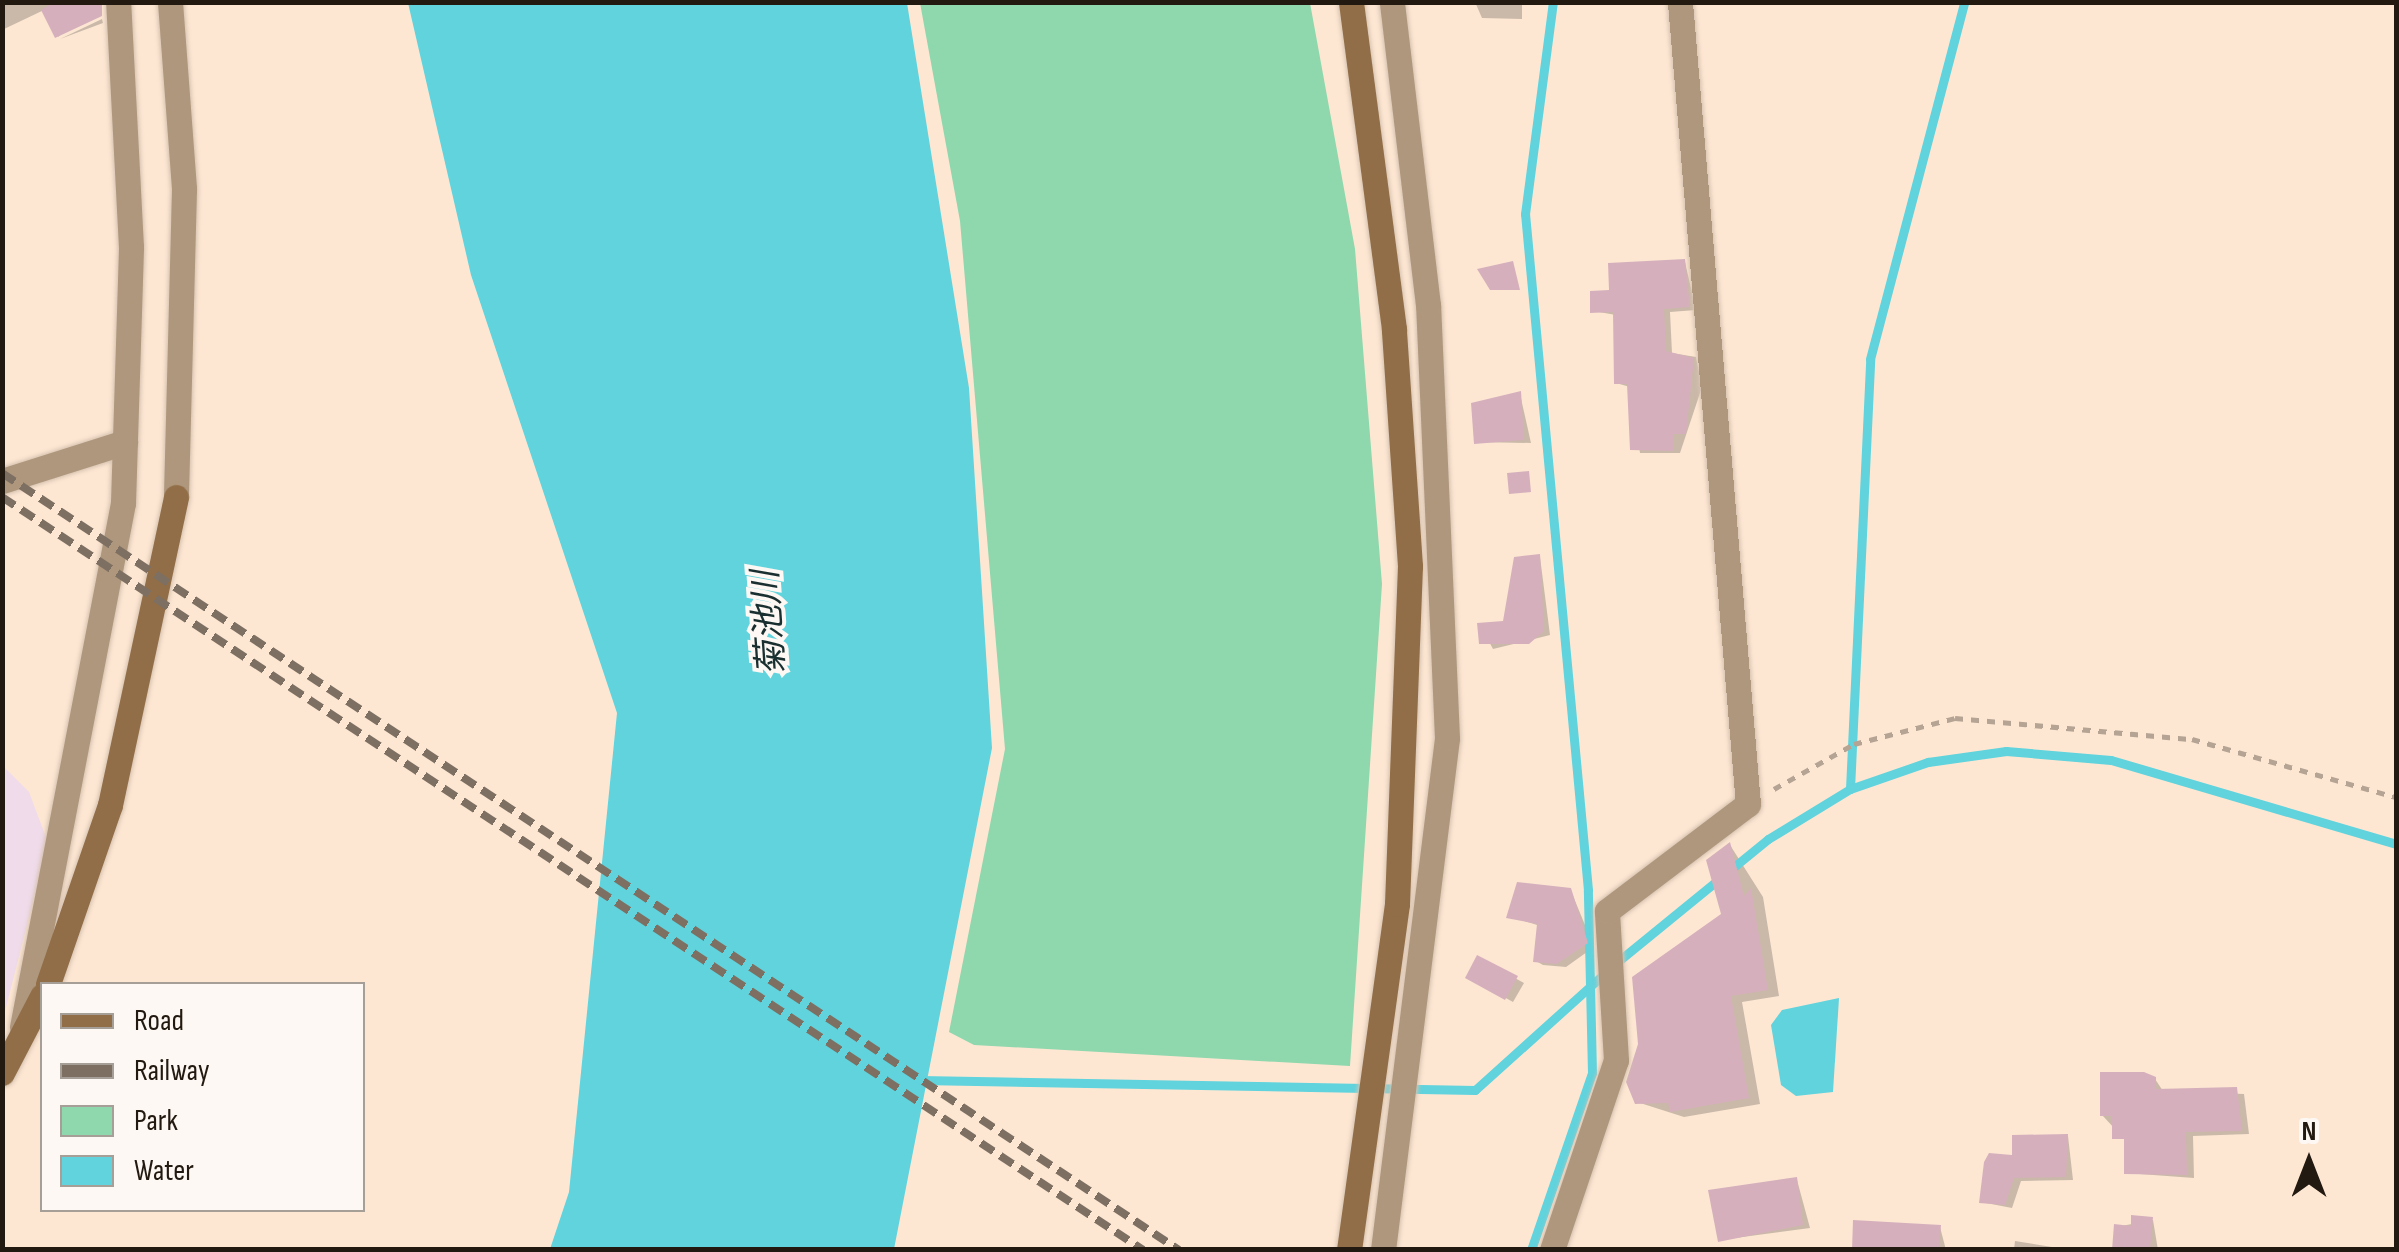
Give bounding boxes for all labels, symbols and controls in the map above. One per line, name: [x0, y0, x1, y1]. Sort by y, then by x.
water label: 菊池川: [745, 569, 795, 677]
legend: [40, 982, 365, 1212]
text: Road: [134, 1003, 184, 1039]
text: Railway: [134, 1053, 210, 1089]
text: Park: [134, 1103, 178, 1139]
north arrow: [2259, 1112, 2359, 1212]
text: N: [2302, 1115, 2316, 1148]
text: Water: [134, 1153, 194, 1189]

